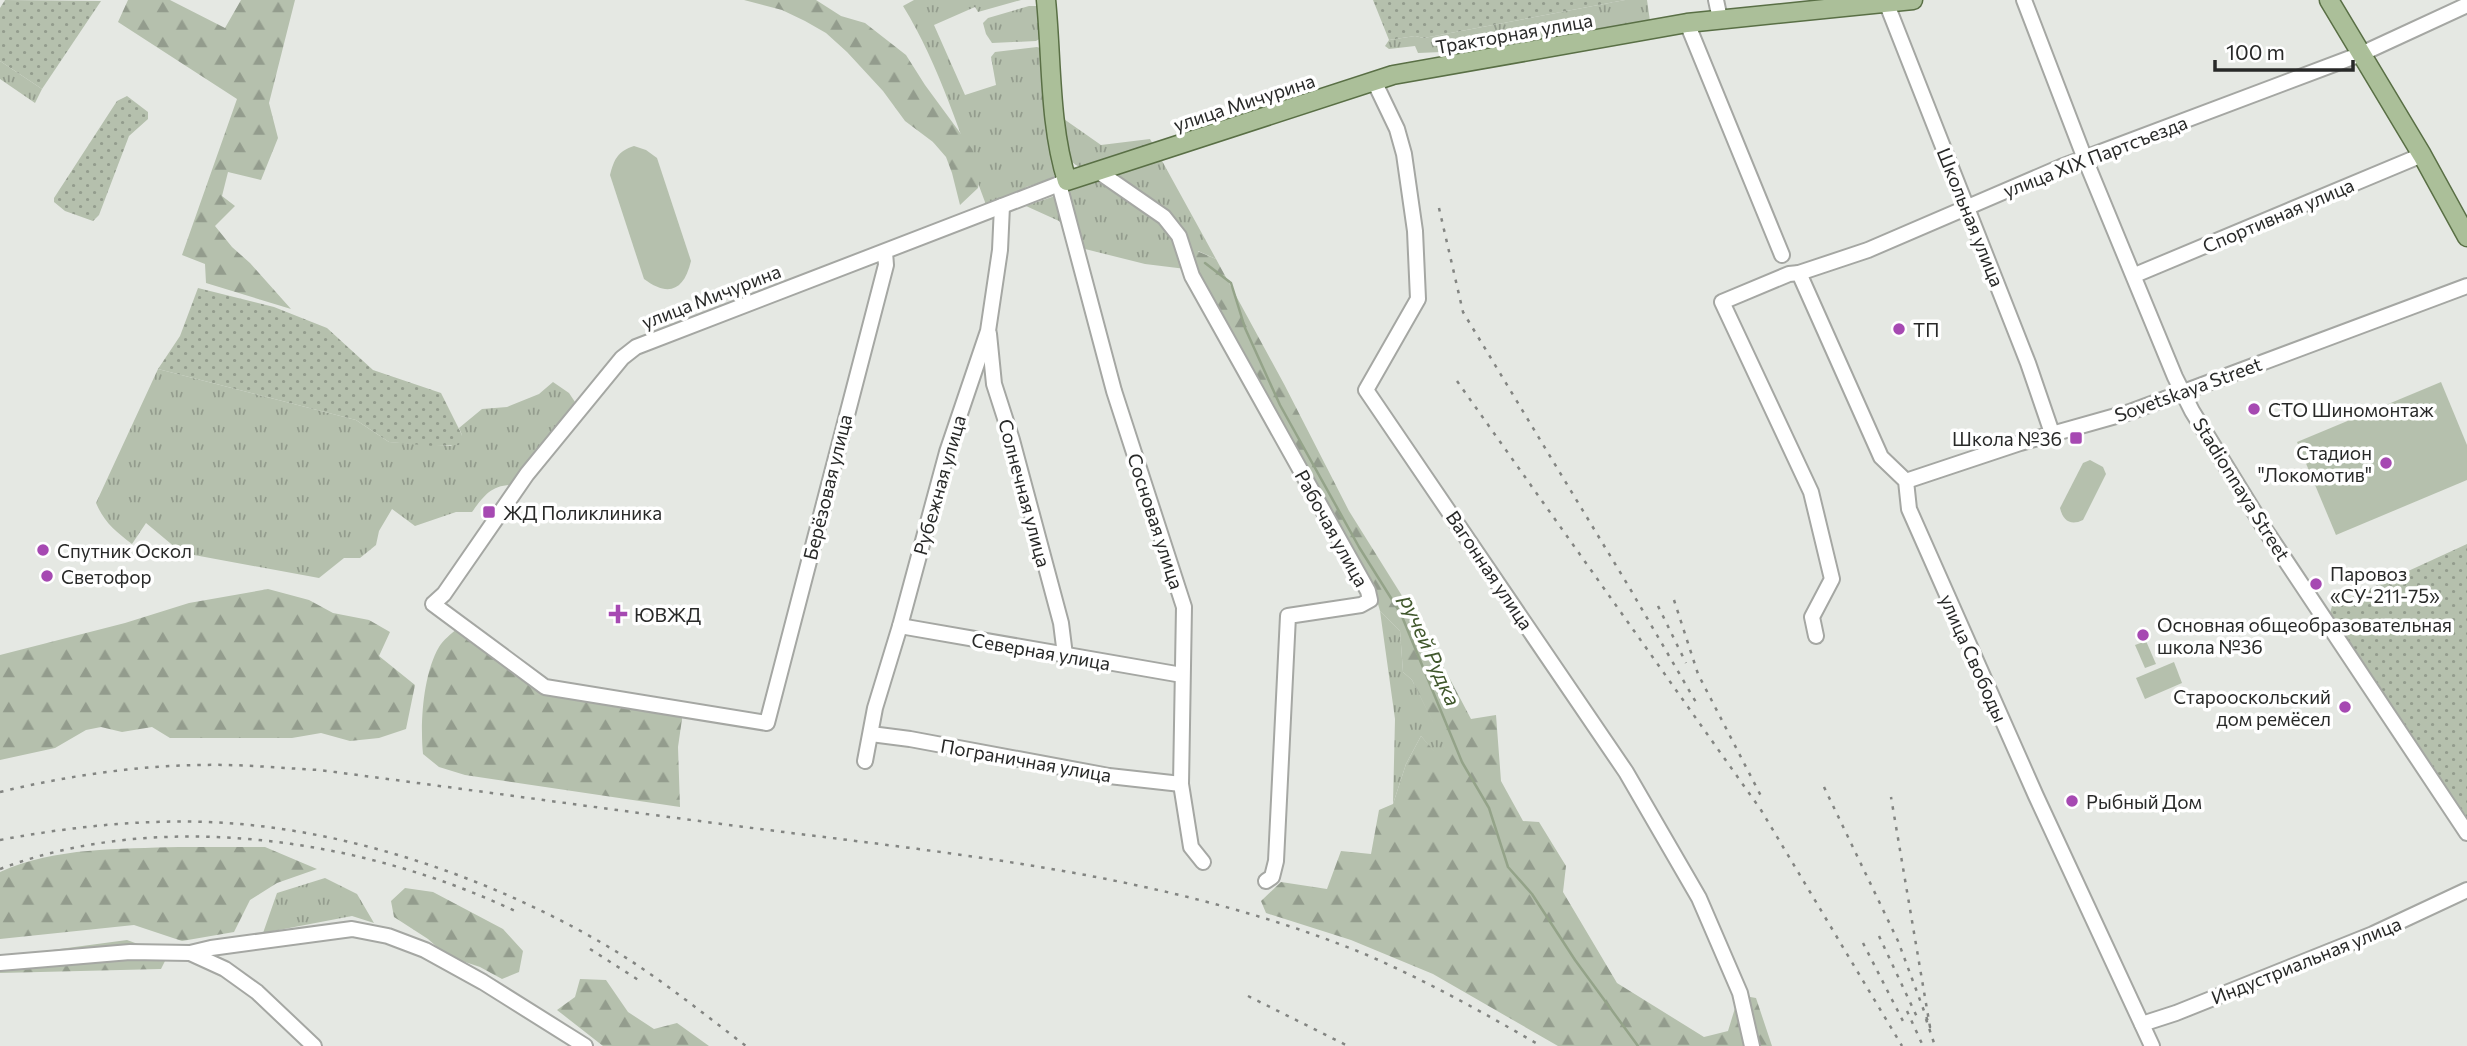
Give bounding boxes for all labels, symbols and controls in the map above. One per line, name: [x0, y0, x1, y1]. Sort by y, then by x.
street label: Тракторная улица: [1434, 8, 1594, 58]
scale bar: [2215, 28, 2353, 72]
text: 100 m: [2226, 39, 2285, 64]
street label: улица Мичурина: [1170, 68, 1318, 136]
street label: улица XIX Партсъезда: [2000, 110, 2190, 202]
street label: Школьная улица: [1933, 144, 2009, 290]
street label: Спортивная улица: [2199, 173, 2357, 257]
street label: улица Мичурина: [638, 259, 784, 333]
place label: ТП: [1913, 318, 1939, 341]
marker: ТП: [1891, 321, 1907, 337]
street label: Sovetskaya Street: [2111, 352, 2265, 426]
place label: СТО Шиномонтаж: [2268, 398, 2434, 421]
marker: СТО Шиномонтаж: [2246, 401, 2262, 417]
street label: Берёзовая улица: [798, 412, 856, 562]
street label: Рубежная улица: [908, 412, 970, 558]
street label: Stadionnaya Street: [2189, 413, 2295, 565]
street label: Солнечная улица: [994, 416, 1056, 570]
place label: Школа №36: [1952, 427, 2062, 450]
marker: Школа №36: [2068, 430, 2084, 446]
place label: Стадион "Локомотив": [2258, 441, 2372, 486]
street label: Сосновая улица: [1123, 450, 1189, 592]
marker: Стадион "Локомотив": [2378, 455, 2394, 471]
street label: Рабочая улица: [1290, 465, 1374, 591]
place label: ЖД Поликлиника: [503, 501, 662, 524]
marker: ЖД Поликлиника: [481, 504, 497, 520]
street label: Вагонная улица: [1442, 506, 1538, 634]
place label: Спутник Оскол: [57, 539, 192, 562]
marker: Спутник Оскол: [35, 542, 51, 558]
place label: Паровоз «СУ-211-75»: [2330, 562, 2440, 607]
place label: Светофор: [61, 565, 152, 588]
marker: Светофор: [39, 568, 55, 584]
marker: Паровоз «СУ-211-75»: [2308, 576, 2324, 592]
water label: ручей Рудка: [1395, 590, 1467, 709]
street label: улица Свободы: [1935, 590, 2013, 726]
place label: ЮВЖД: [634, 603, 701, 626]
marker: ЮВЖД: [608, 604, 628, 624]
place label: Основная общеобразовательная школа №36: [2157, 613, 2452, 658]
street label: Северная улица: [970, 627, 1112, 675]
marker: Основная общеобразовательная школа №36: [2135, 627, 2151, 643]
place label: Старооскольский дом ремёсел: [2173, 685, 2331, 730]
marker: Старооскольский дом ремёсел: [2337, 699, 2353, 715]
street label: Пограничная улица: [939, 734, 1113, 786]
place label: Рыбный Дом: [2086, 790, 2202, 813]
marker: Рыбный Дом: [2064, 793, 2080, 809]
street label: Индустриальная улица: [2208, 911, 2404, 1009]

